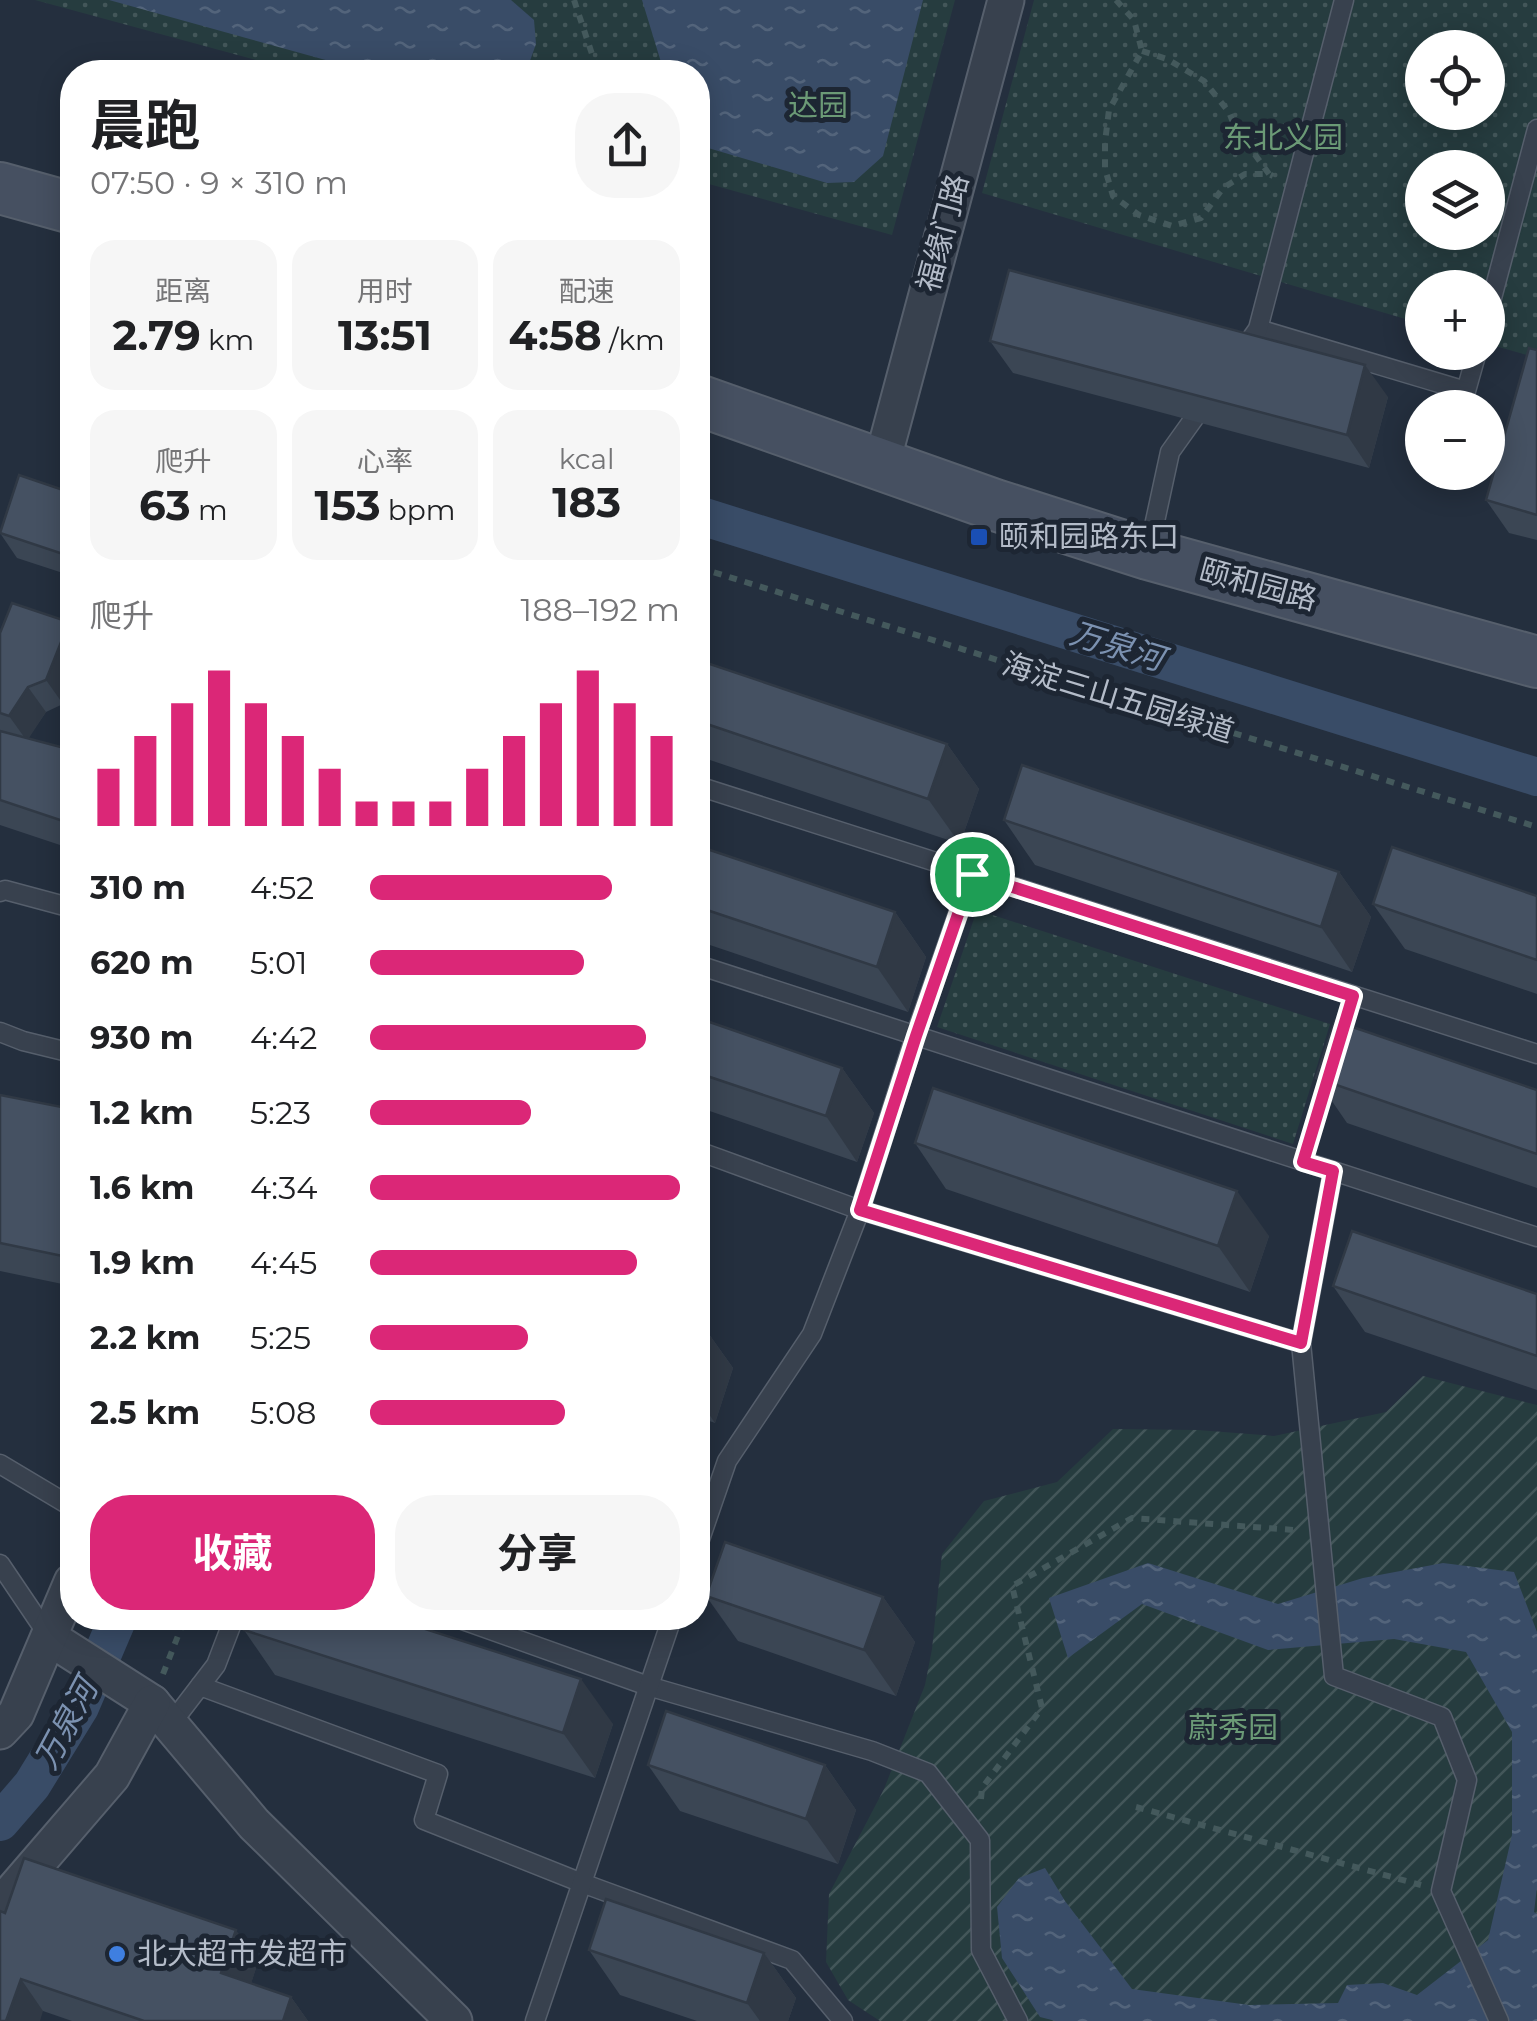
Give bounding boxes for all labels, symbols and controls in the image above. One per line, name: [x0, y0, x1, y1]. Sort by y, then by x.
map controls: [1405, 30, 1505, 490]
button: locate: [1405, 30, 1505, 130]
park label: 达园: [788, 87, 848, 124]
text: 晨跑: [90, 92, 200, 159]
button: share: [575, 93, 680, 198]
park label: 东北义园: [1223, 119, 1343, 156]
button: layers: [1405, 150, 1505, 250]
text: 07:50 · 9 × 310 m: [90, 163, 348, 202]
street label: 福缘门路: [909, 170, 976, 296]
button: +: [1405, 270, 1505, 370]
text: 距离: [155, 274, 211, 308]
text: 用时: [357, 274, 413, 308]
text: 配速: [559, 274, 615, 308]
text: 2.79: [112, 309, 201, 361]
text: 13:51: [338, 309, 432, 361]
text: 4:58: [509, 309, 602, 361]
text: km: [201, 323, 254, 357]
text: /km: [602, 323, 665, 357]
button: −: [1405, 390, 1505, 490]
text: kcal: [559, 442, 615, 476]
text: 爬升: [155, 444, 211, 478]
text: 心率: [357, 444, 413, 478]
text: 183: [552, 476, 621, 528]
text: 63: [139, 479, 191, 531]
text: 153: [314, 479, 381, 531]
text: m: [191, 493, 228, 527]
text: bpm: [381, 493, 456, 527]
place label: 颐和园路东口: [999, 518, 1179, 555]
marker: 颐和园路东口: [968, 526, 990, 548]
street label: 颐和园路: [1195, 551, 1321, 618]
text: 188–192 m: [521, 590, 680, 629]
text: 爬升: [90, 596, 154, 635]
water label: 万泉河: [1066, 613, 1174, 680]
street label: 海淀三山五园绿道: [998, 645, 1238, 750]
pin: [930, 832, 1015, 917]
icon: arrive: [945, 847, 1000, 902]
text: 310 m: [90, 868, 186, 907]
text: 4:52: [250, 868, 314, 907]
text: 620 m: [90, 943, 194, 982]
text: 5:01: [250, 943, 308, 982]
text: 930 m: [90, 1018, 193, 1057]
text: 4:42: [250, 1018, 317, 1057]
text: 1.2 km: [90, 1093, 194, 1132]
text: 5:23: [250, 1093, 311, 1132]
text: 1.6 km: [90, 1168, 194, 1207]
text: 4:34: [250, 1168, 317, 1207]
text: 1.9 km: [90, 1243, 195, 1282]
text: 4:45: [250, 1243, 317, 1282]
text: 2.2 km: [90, 1318, 200, 1357]
text: 5:25: [250, 1318, 311, 1357]
text: 2.5 km: [90, 1393, 200, 1432]
text: 5:08: [250, 1393, 317, 1432]
button: 收藏: [90, 1495, 375, 1610]
button: 分享: [395, 1495, 680, 1610]
water label: 万泉河: [26, 1667, 108, 1775]
park label: 蔚秀园: [1188, 1709, 1278, 1746]
place label: 北大超市发超市: [137, 1935, 347, 1972]
marker: 北大超市发超市: [106, 1943, 128, 1965]

